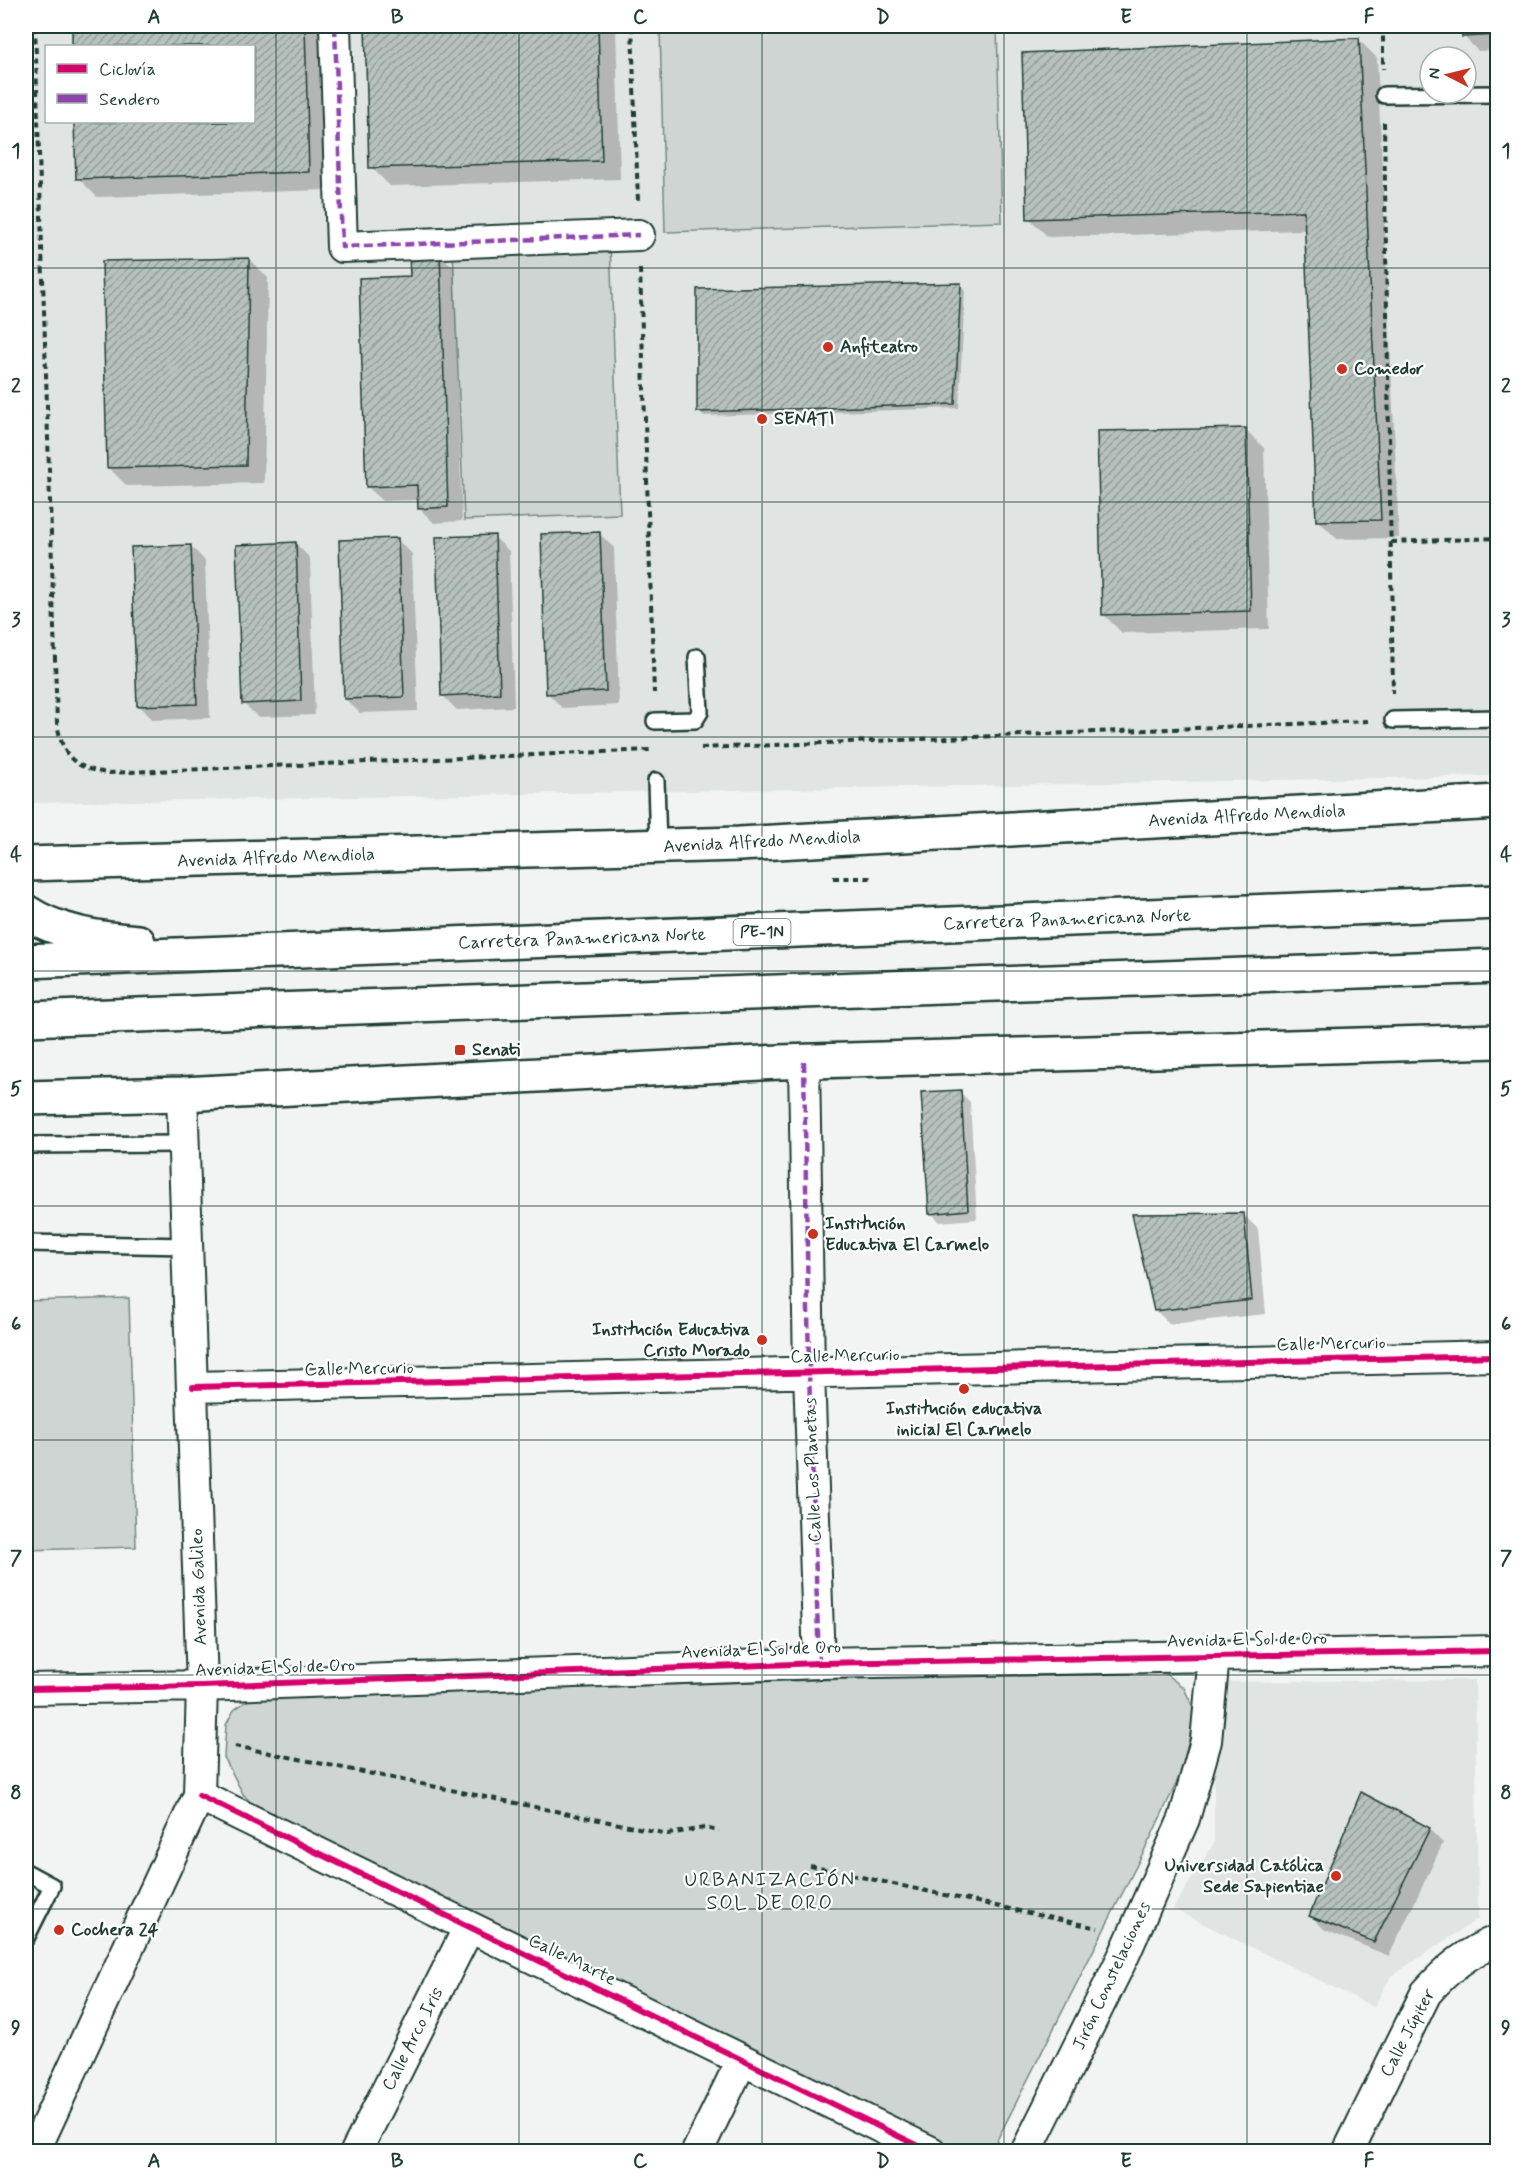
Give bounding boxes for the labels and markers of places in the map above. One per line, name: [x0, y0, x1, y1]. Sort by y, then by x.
place label: Anfiteatro: [840, 335, 919, 359]
marker: Anfiteatro: [821, 340, 835, 354]
place label: Comedor: [1354, 357, 1424, 381]
marker: Comedor: [1335, 362, 1349, 376]
place label: SENATI: [774, 407, 834, 431]
marker: SENATI: [755, 412, 769, 426]
place label: Senati: [472, 1038, 521, 1062]
marker: Senati: [453, 1043, 467, 1057]
place label: Institución Educativa El Carmelo: [825, 1212, 989, 1257]
marker: Institución Educativa El Carmelo: [806, 1227, 820, 1241]
place label: Institución Educativa Cristo Morado: [592, 1318, 750, 1363]
marker: Institución Educativa Cristo Morado: [755, 1333, 769, 1347]
marker: Institución educativa inicial El Carmelo: [957, 1382, 971, 1396]
place label: Institución educativa inicial El Carmelo: [886, 1397, 1042, 1442]
place label: Universidad Católica Sede Sapientiae: [1164, 1854, 1324, 1899]
marker: Universidad Católica Sede Sapientiae: [1329, 1869, 1343, 1883]
place label: Cochera 24: [71, 1918, 158, 1942]
marker: Cochera 24: [52, 1923, 66, 1937]

